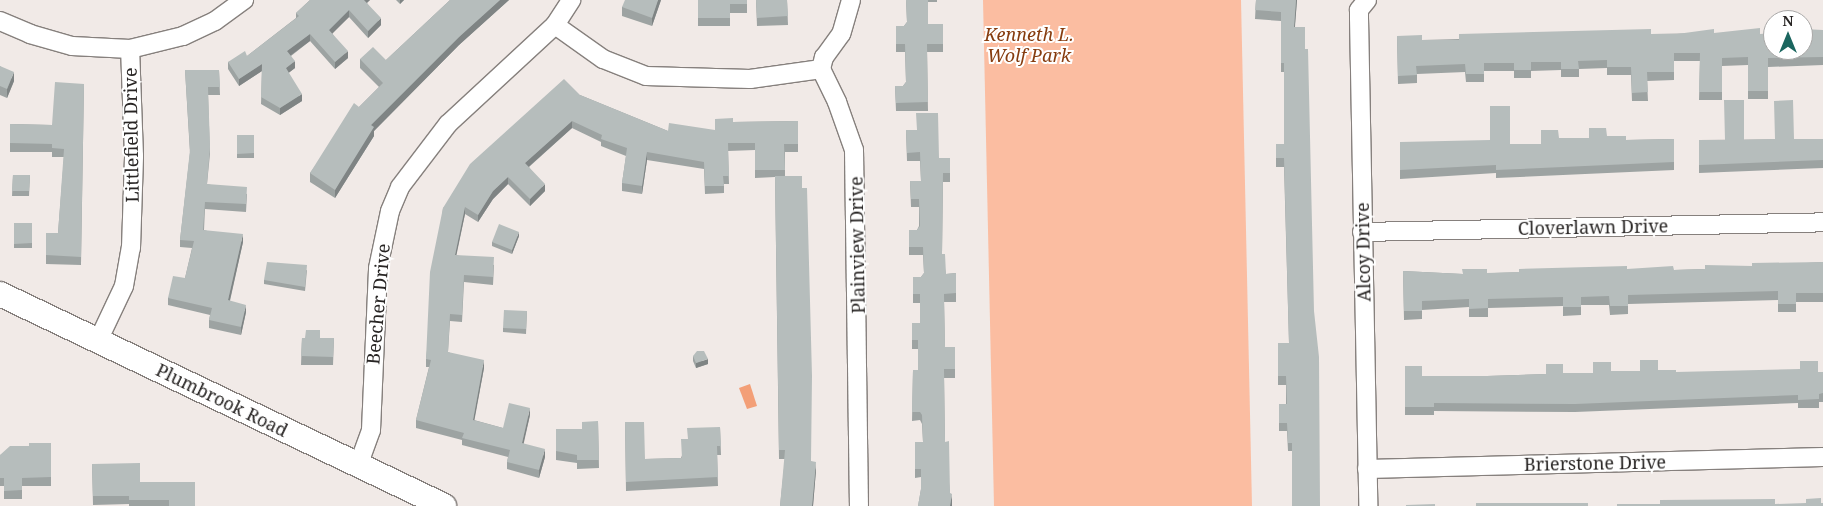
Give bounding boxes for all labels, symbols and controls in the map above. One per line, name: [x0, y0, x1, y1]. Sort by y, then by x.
north arrow: [1763, 10, 1813, 60]
text: N: [1782, 11, 1794, 30]
park label: Kenneth L. Wolf Park: [984, 24, 1074, 66]
street label: Littlefield Drive: [119, 67, 143, 203]
street label: Plainview Drive: [845, 176, 869, 314]
street label: Alcoy Drive: [1351, 202, 1375, 302]
street label: Cloverlawn Drive: [1518, 215, 1668, 239]
street label: Beecher Drive: [362, 243, 394, 365]
street label: Plumbrook Road: [153, 359, 291, 441]
street label: Brierstone Drive: [1524, 451, 1666, 475]

